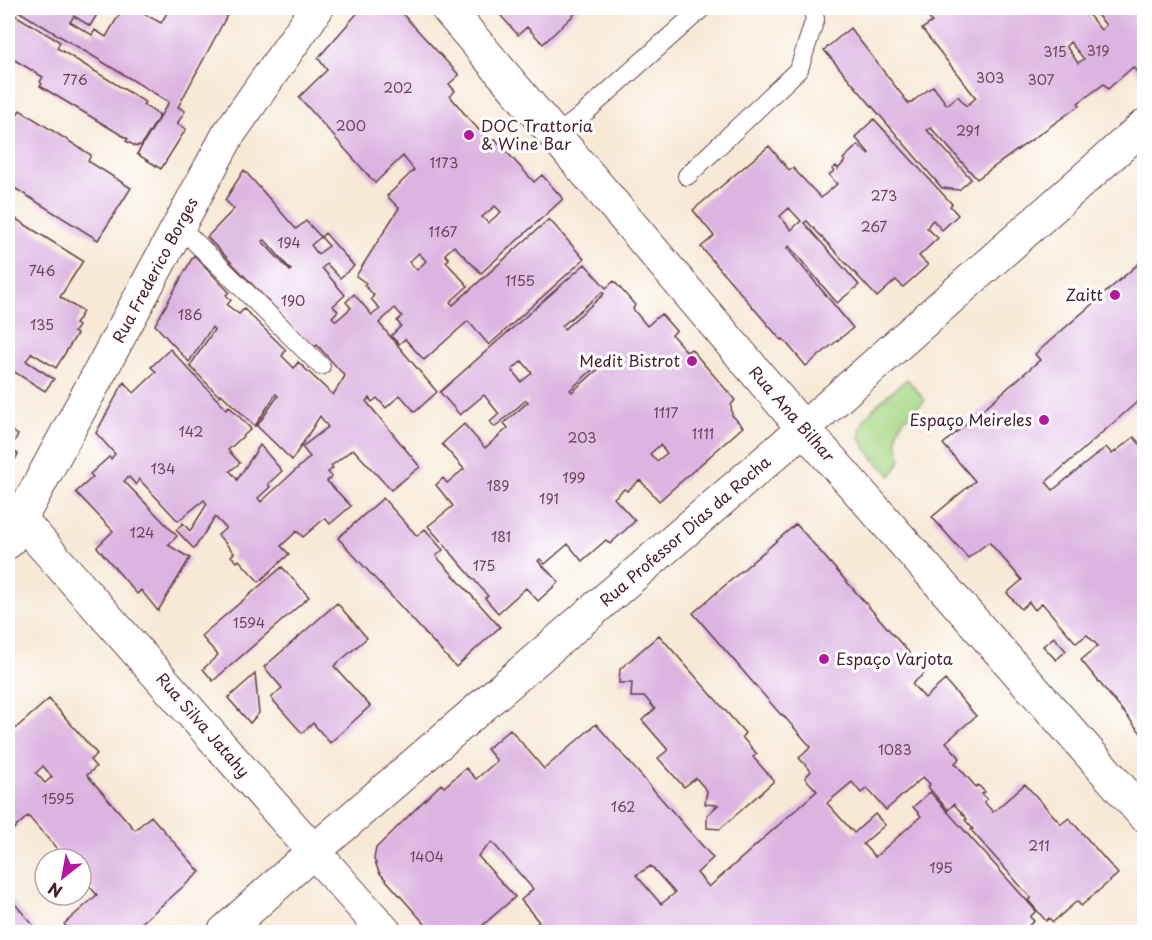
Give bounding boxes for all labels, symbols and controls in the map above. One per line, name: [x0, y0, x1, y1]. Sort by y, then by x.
house number: 319: [1087, 40, 1109, 61]
house number: 315: [1043, 41, 1067, 62]
house number: 303: [976, 67, 1004, 88]
house number: 776: [62, 69, 88, 90]
house number: 307: [1028, 69, 1055, 90]
house number: 202: [383, 77, 413, 98]
place label: DOC Trattoria & Wine Bar: [481, 113, 593, 155]
house number: 200: [336, 115, 366, 136]
house number: 291: [956, 120, 980, 141]
marker: DOC Trattoria & Wine Bar: [462, 128, 476, 142]
house number: 1173: [430, 152, 458, 173]
house number: 273: [871, 185, 897, 206]
street label: Rua Frederico Borges: [106, 192, 203, 347]
house number: 267: [861, 216, 887, 237]
house number: 1167: [429, 221, 457, 242]
house number: 194: [277, 232, 301, 253]
house number: 746: [29, 260, 55, 281]
house number: 1155: [505, 270, 535, 291]
place label: Zaitt: [1065, 282, 1103, 306]
marker: Zaitt: [1108, 288, 1122, 302]
house number: 190: [281, 290, 305, 311]
house number: 186: [178, 304, 202, 325]
house number: 135: [30, 314, 54, 335]
place label: Medit Bistrot: [579, 348, 680, 372]
marker: Medit Bistrot: [685, 354, 699, 368]
street label: Rua Ana Bilhar: [744, 360, 842, 467]
house number: 1117: [654, 402, 679, 423]
place label: Espaço Meireles: [909, 407, 1032, 431]
marker: Espaço Meireles: [1037, 413, 1051, 427]
house number: 142: [179, 421, 204, 442]
house number: 1111: [692, 423, 714, 444]
house number: 203: [568, 427, 596, 448]
street label: Rua Professor Dias da Rocha: [594, 449, 775, 611]
house number: 134: [151, 458, 175, 479]
house number: 199: [562, 467, 586, 488]
house number: 189: [486, 475, 510, 496]
house number: 191: [539, 488, 559, 509]
house number: 124: [129, 522, 155, 543]
house number: 181: [491, 526, 511, 547]
house number: 175: [473, 555, 495, 576]
house number: 1594: [233, 612, 265, 633]
place label: Espaço Varjota: [836, 646, 953, 670]
marker: Espaço Varjota: [817, 652, 831, 666]
street label: Rua Silva Jatahy: [151, 667, 256, 782]
house number: 1083: [878, 739, 912, 760]
house number: 1595: [42, 788, 74, 809]
house number: 162: [611, 796, 635, 817]
house number: 211: [1028, 835, 1050, 856]
house number: 1404: [410, 846, 444, 867]
north arrow: [33, 847, 93, 907]
house number: 195: [929, 857, 953, 878]
text: N: [43, 877, 66, 904]

